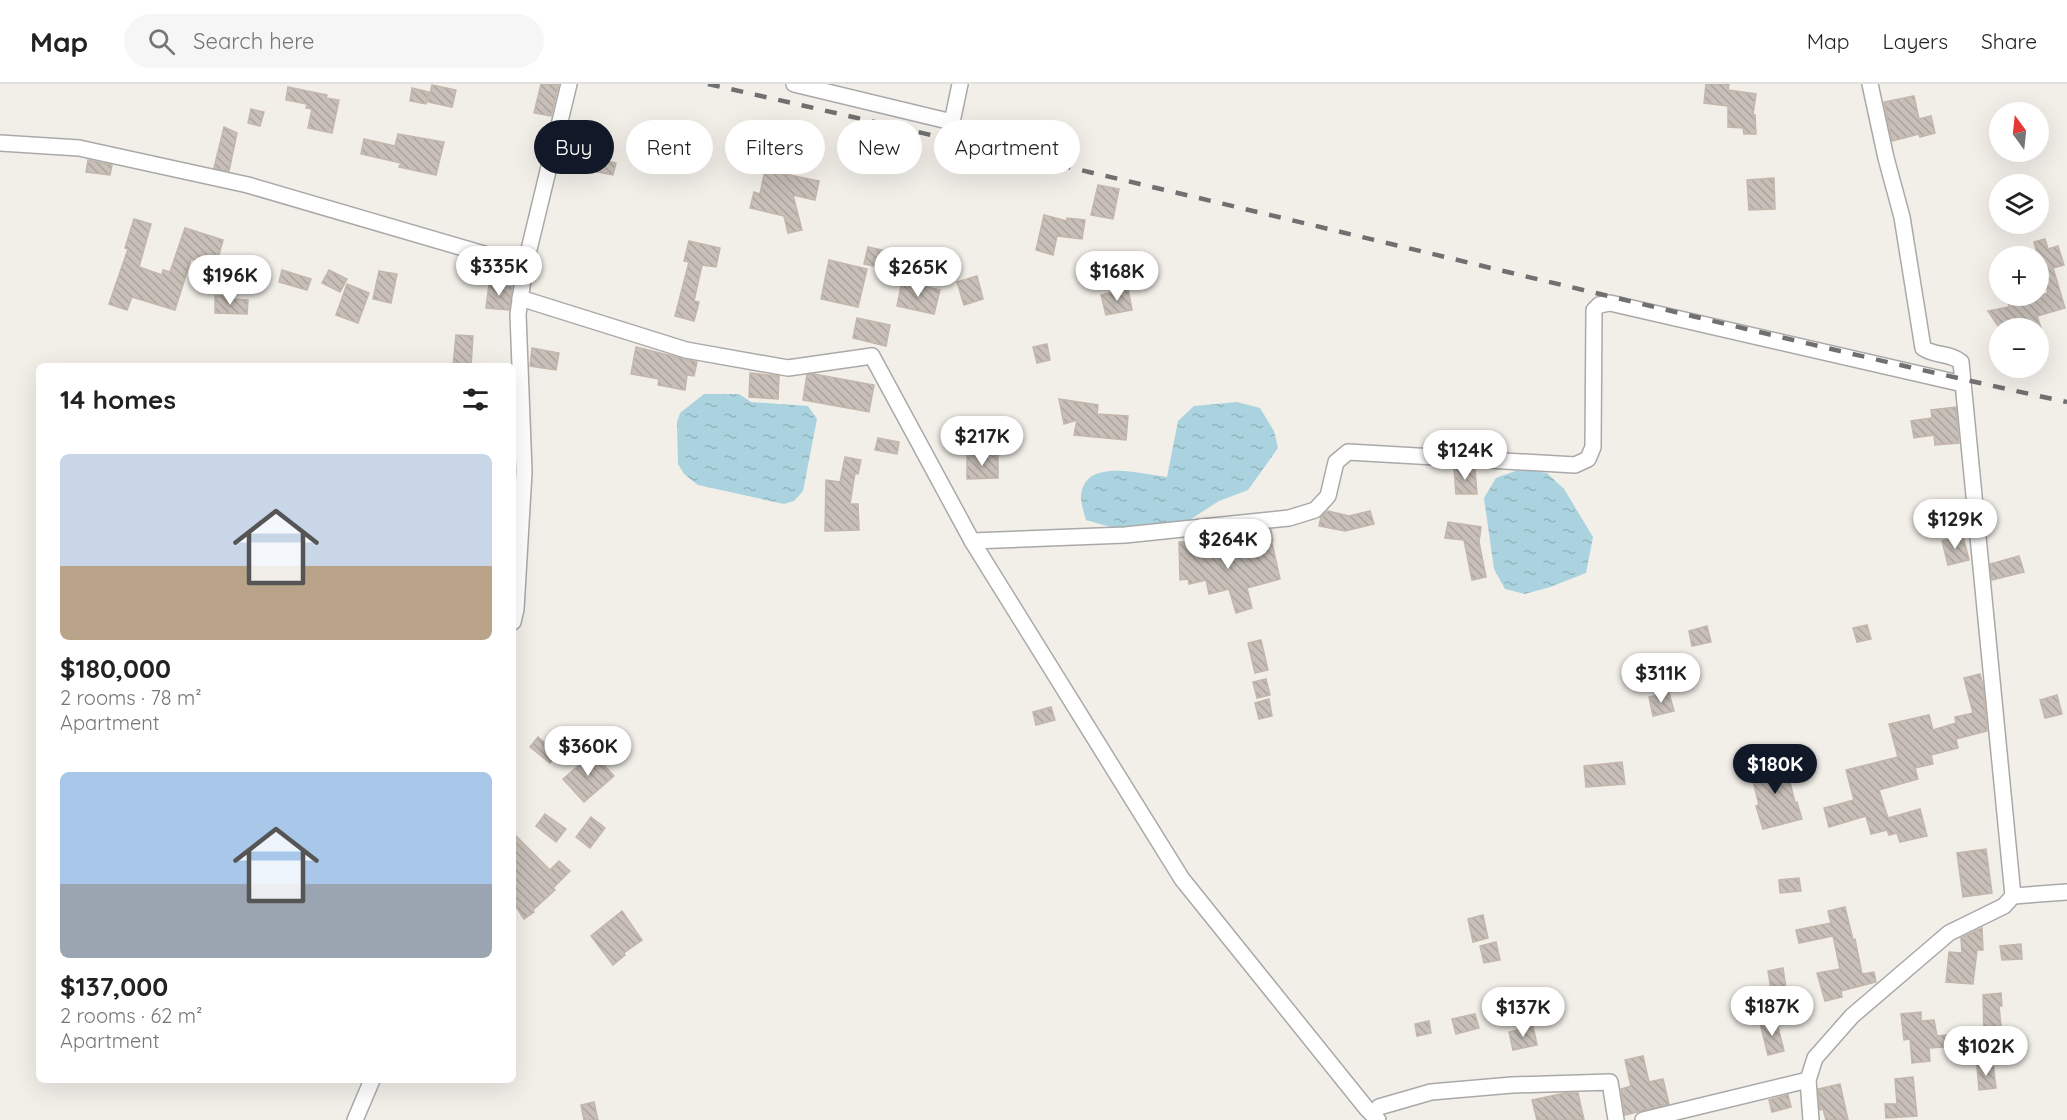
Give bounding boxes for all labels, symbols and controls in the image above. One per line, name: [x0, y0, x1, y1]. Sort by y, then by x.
search box: [124, 14, 544, 68]
text: Map: [30, 24, 88, 59]
icon: search: [145, 25, 178, 58]
text: Search here: [193, 27, 315, 55]
text: Map: [1807, 28, 1850, 54]
text: Layers: [1883, 28, 1948, 54]
text: Share: [1981, 28, 2037, 54]
north arrow: [1989, 102, 2049, 162]
map controls: [1989, 102, 2049, 378]
chip: Buy: [534, 120, 614, 174]
chip: Rent: [626, 120, 713, 174]
chip: Filters: [725, 120, 825, 174]
chip: New: [837, 120, 922, 174]
chip: Apartment: [934, 120, 1080, 174]
button: layers: [1989, 174, 2049, 234]
pin: $335K: [457, 246, 541, 297]
button: +: [1989, 246, 2049, 306]
pin: $265K: [876, 247, 960, 298]
pin: $168K: [1075, 251, 1159, 302]
text: $335K: [470, 253, 528, 278]
text: $265K: [889, 254, 948, 279]
pin: $196K: [188, 255, 272, 306]
text: $168K: [1090, 258, 1144, 283]
text: $196K: [202, 262, 258, 287]
button: −: [1989, 318, 2049, 378]
text: 14 homes: [60, 383, 176, 416]
icon: filters: [459, 383, 492, 416]
pin: $217K: [940, 416, 1024, 467]
text: $217K: [954, 423, 1010, 448]
pin: $124K: [1423, 430, 1507, 481]
text: $124K: [1437, 437, 1493, 462]
icon: home: [222, 493, 330, 601]
pin: $129K: [1913, 499, 1997, 550]
text: $129K: [1927, 506, 1983, 531]
pin: $264K: [1186, 519, 1270, 570]
text: $264K: [1198, 526, 1258, 551]
text: $180,000: [60, 652, 171, 685]
pin: $311K: [1619, 653, 1703, 704]
text: $311K: [1635, 660, 1687, 685]
text: 2 rooms · 78 m²: [60, 685, 202, 710]
text: Apartment: [60, 710, 160, 735]
pin: $360K: [546, 726, 630, 777]
text: $360K: [558, 733, 618, 758]
pin: $180K: [1733, 744, 1817, 795]
text: $180K: [1747, 751, 1803, 776]
icon: home: [222, 811, 330, 919]
text: $137,000: [60, 970, 168, 1003]
pin: $187K: [1730, 986, 1814, 1037]
pin: $137K: [1481, 987, 1565, 1038]
text: $187K: [1745, 993, 1799, 1018]
text: $137K: [1496, 994, 1550, 1019]
text: 2 rooms · 62 m²: [60, 1003, 202, 1028]
pin: $102K: [1944, 1026, 2028, 1077]
text: Apartment: [60, 1028, 160, 1053]
text: $102K: [1958, 1033, 2014, 1058]

